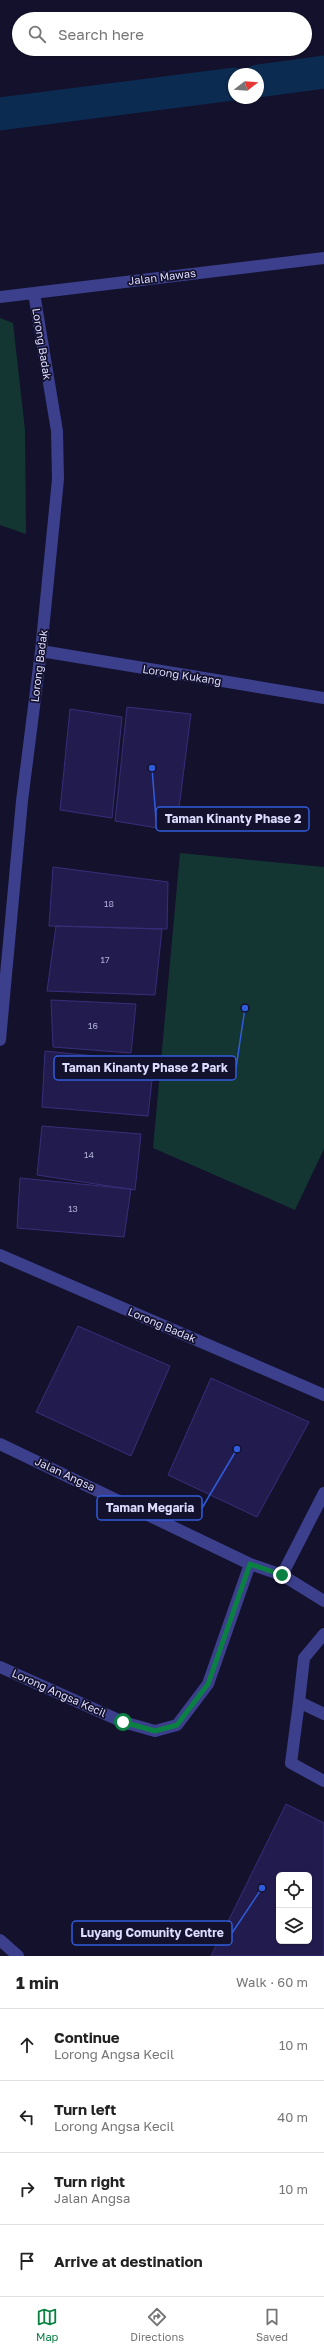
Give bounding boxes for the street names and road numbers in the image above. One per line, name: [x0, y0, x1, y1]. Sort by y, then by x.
street label: Jalan Mawas: [127, 266, 197, 287]
street label: Lorong Badak: [30, 307, 55, 381]
street label: Lorong Badak: [28, 629, 49, 703]
street label: Lorong Kukang: [142, 662, 222, 687]
street label: Lorong Badak: [126, 1304, 198, 1345]
street label: Jalan Angsa: [33, 1454, 97, 1493]
street label: Lorong Angsa Kecil: [10, 1666, 109, 1719]

